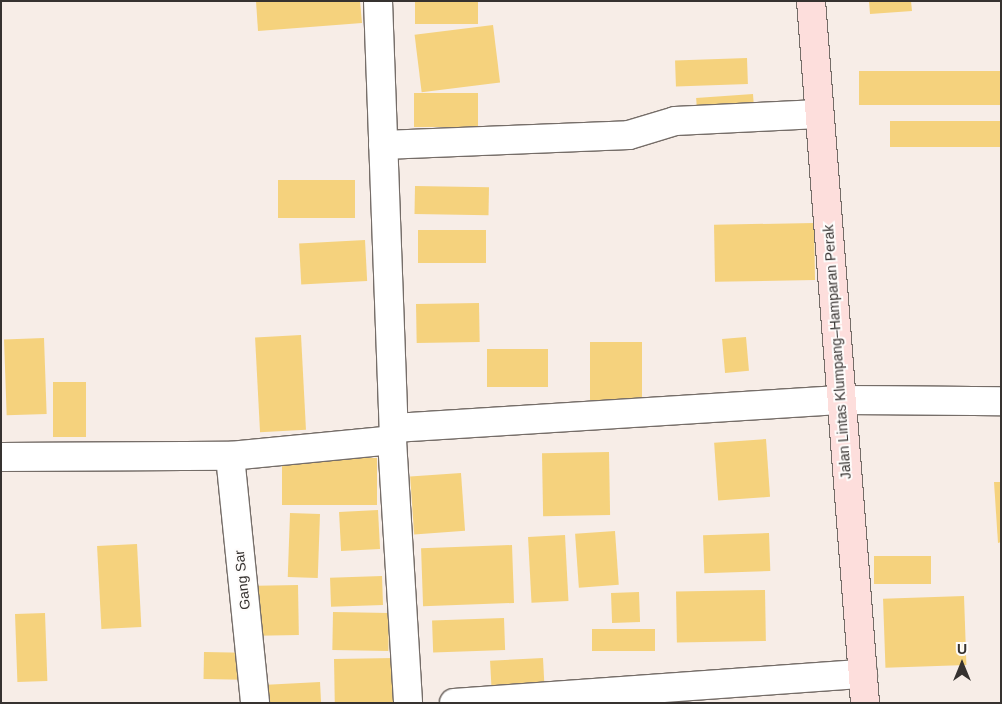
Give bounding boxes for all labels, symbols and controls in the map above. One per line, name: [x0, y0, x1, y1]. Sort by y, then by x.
street label: Jalan Lintas Klumpang–Hamparan Perak: [820, 224, 854, 480]
street label: Gang Sar: [231, 549, 253, 611]
north arrow: [937, 639, 987, 689]
text: U: [957, 641, 967, 657]

